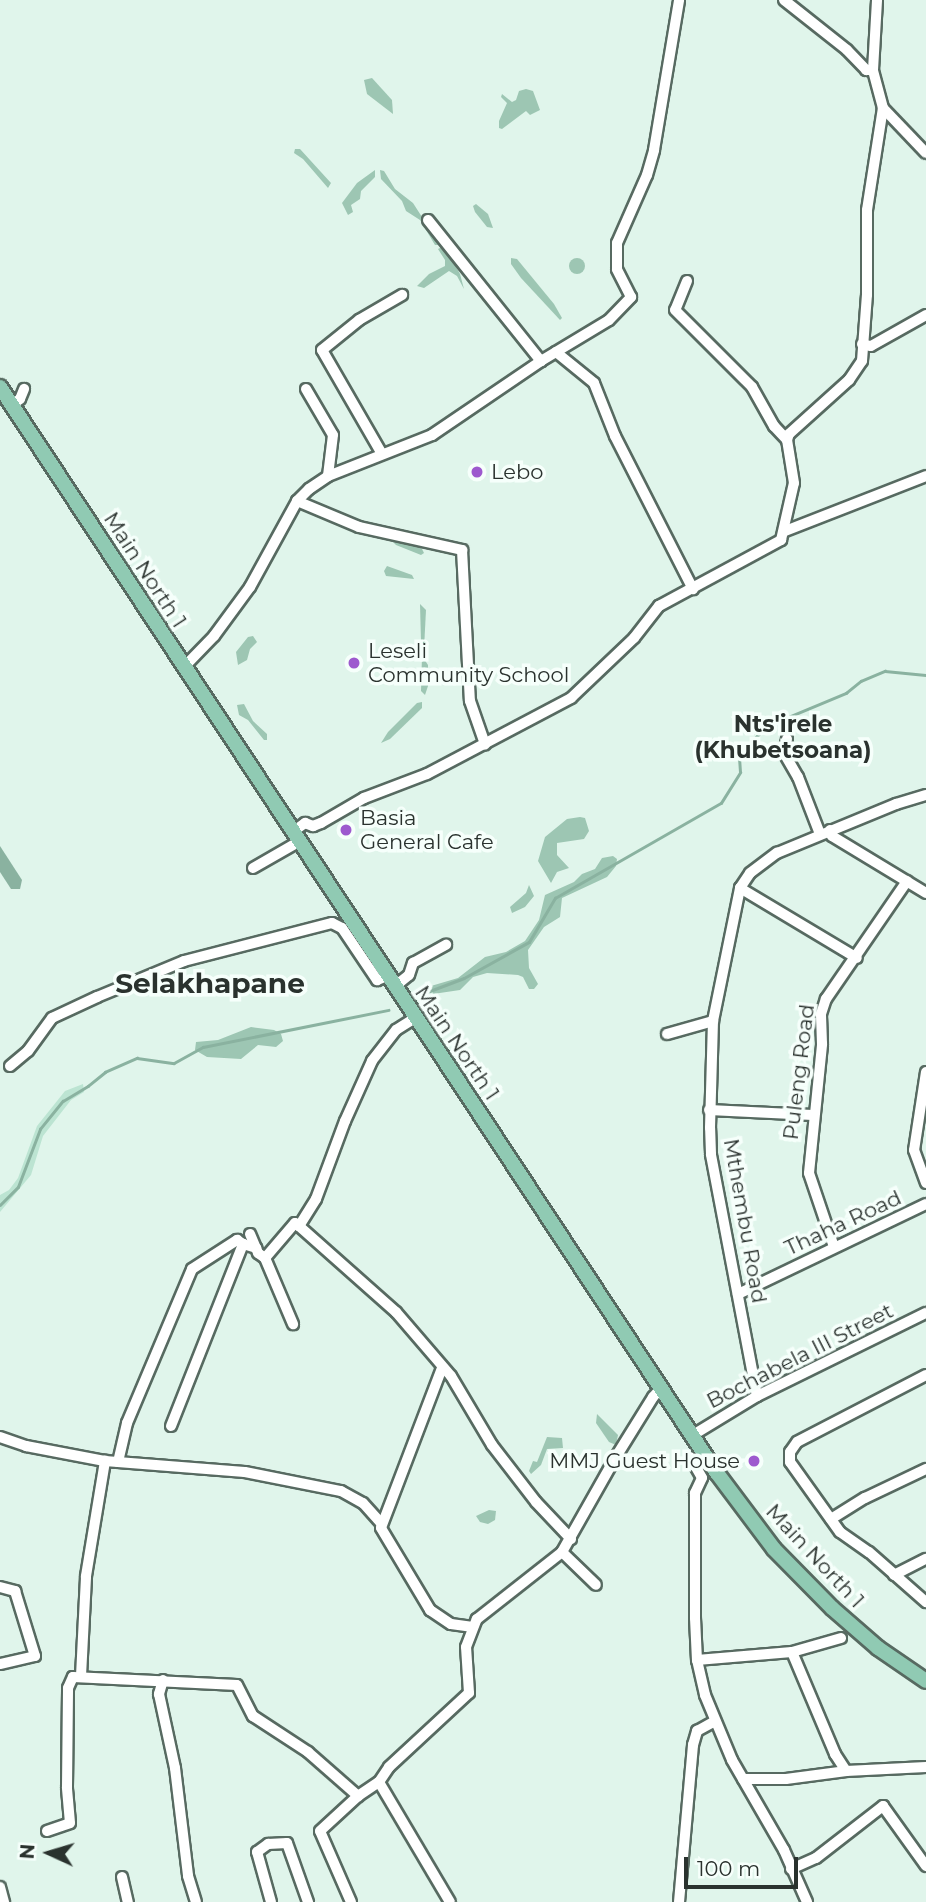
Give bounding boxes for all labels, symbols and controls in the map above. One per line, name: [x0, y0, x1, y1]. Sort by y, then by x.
place label: Lebo: [491, 459, 543, 485]
marker: Lebo: [469, 464, 485, 480]
street label: Main North 1: [98, 508, 192, 632]
place label: Leseli Community School: [368, 638, 569, 688]
marker: Leseli Community School: [346, 655, 362, 671]
district label: Nts'irele (Khubetsoana): [695, 710, 871, 764]
place label: Basia General Cafe: [360, 805, 494, 855]
marker: Basia General Cafe: [338, 822, 354, 838]
district label: Selakhapane: [115, 966, 305, 1000]
street label: Main North 1: [409, 981, 505, 1105]
street label: Puleng Road: [778, 1003, 820, 1141]
street label: Mthembu Road: [718, 1137, 772, 1305]
street label: Thaha Road: [781, 1185, 905, 1261]
street label: Bochabela III Street: [703, 1298, 897, 1414]
place label: MMJ Guest House: [549, 1448, 740, 1474]
marker: MMJ Guest House: [746, 1453, 762, 1469]
street label: Main North 1: [761, 1499, 869, 1613]
north arrow: [14, 1818, 84, 1888]
scale bar: [688, 1842, 802, 1886]
text: N: [16, 1843, 40, 1860]
text: 100 m: [697, 1856, 760, 1881]

